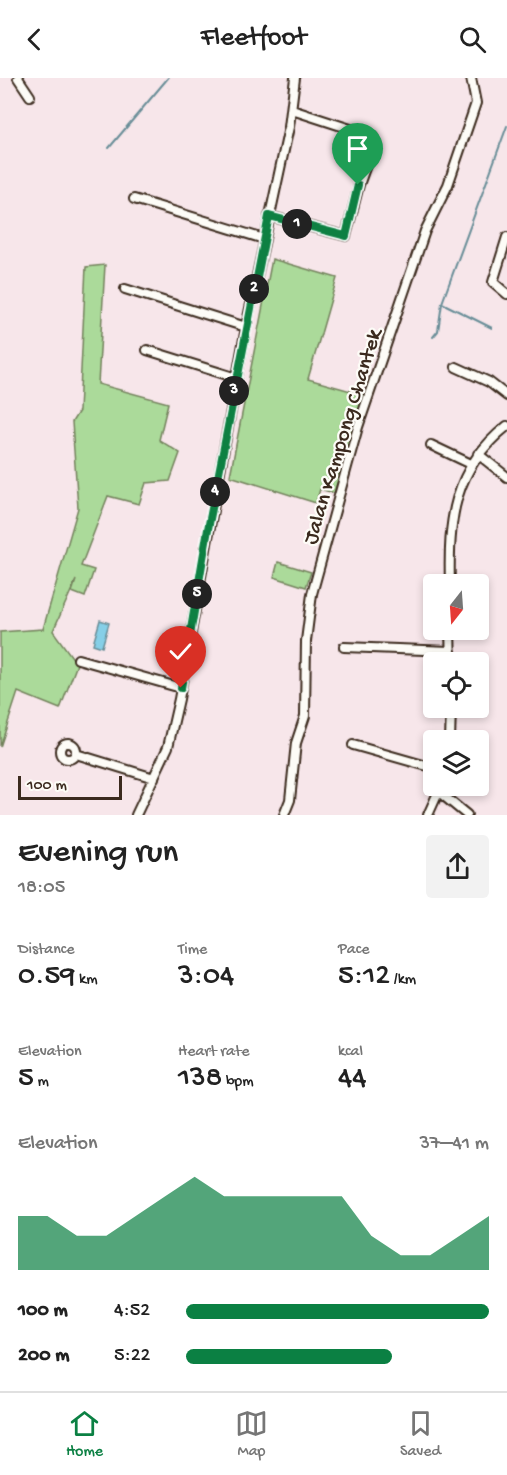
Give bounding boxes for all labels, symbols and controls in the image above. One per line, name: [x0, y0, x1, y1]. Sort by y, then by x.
icon: back: [18, 23, 51, 56]
text: Fleetfoot: [201, 23, 306, 55]
icon: search: [456, 23, 489, 56]
pin: [332, 123, 383, 185]
icon: arrive: [341, 132, 374, 165]
pin: 1: [282, 209, 312, 239]
text: 1: [294, 214, 300, 233]
pin: 2: [239, 274, 269, 304]
text: 2: [250, 279, 258, 298]
street label: Jalan Kampong Chantek: [299, 324, 390, 548]
pin: 3: [219, 376, 249, 406]
text: 3: [230, 381, 238, 400]
pin: 4: [200, 477, 230, 507]
text: 4: [211, 482, 219, 501]
north arrow: [423, 574, 489, 640]
map controls: [423, 574, 489, 796]
pin: 5: [182, 579, 212, 609]
text: 5: [193, 584, 201, 603]
pin: [155, 626, 206, 688]
icon: check: [164, 635, 197, 668]
button: locate: [423, 652, 489, 718]
button: layers: [423, 730, 489, 796]
scale bar: [18, 773, 122, 800]
text: 100 m: [27, 777, 67, 796]
text: Evening run: [18, 835, 178, 873]
button: share: [426, 835, 489, 898]
text: 18:05: [18, 877, 65, 900]
text: Distance: [18, 941, 75, 960]
text: Time: [178, 941, 207, 960]
text: Pace: [338, 941, 369, 960]
text: 0.59: [18, 960, 75, 995]
text: 3:04: [178, 960, 234, 995]
text: 5:12: [338, 960, 390, 995]
text: km: [75, 971, 98, 990]
text: /km: [390, 971, 416, 990]
text: Elevation: [18, 1043, 82, 1062]
text: Heart rate: [178, 1043, 250, 1062]
text: kcal: [338, 1043, 363, 1062]
text: 5: [18, 1062, 34, 1097]
text: 138: [178, 1062, 222, 1097]
text: 44: [338, 1062, 366, 1097]
text: m: [34, 1073, 49, 1092]
text: bpm: [222, 1073, 254, 1092]
text: Elevation: [18, 1133, 98, 1156]
text: 37–41 m: [419, 1133, 489, 1156]
text: 100 m: [18, 1300, 68, 1323]
text: 4:52: [114, 1300, 150, 1323]
text: 200 m: [18, 1345, 69, 1368]
text: 5:22: [114, 1345, 150, 1368]
tab: Home: [66, 1407, 103, 1462]
tab: Map: [235, 1407, 268, 1462]
tab: Saved: [400, 1407, 441, 1462]

